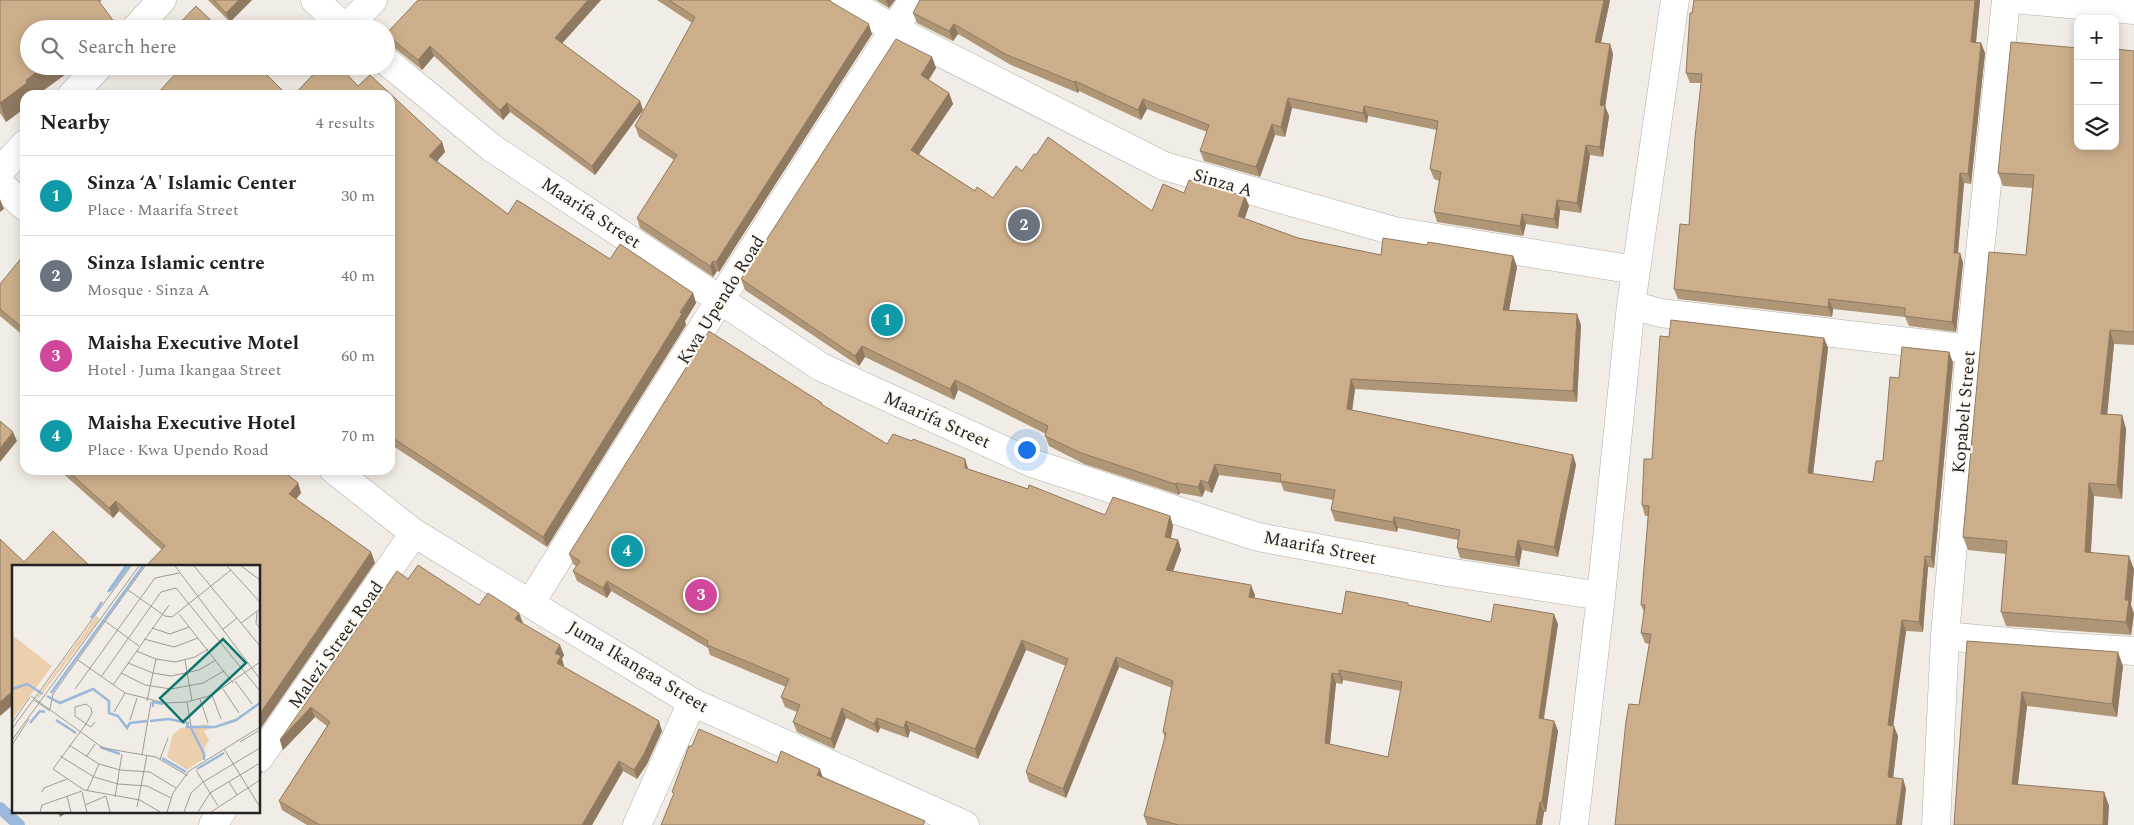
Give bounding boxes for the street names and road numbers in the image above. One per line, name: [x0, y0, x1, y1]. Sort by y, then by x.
street label: Sinza A: [1190, 162, 1256, 204]
street label: Maarifa Street: [536, 171, 646, 255]
street label: Kwa Upendo Road: [670, 230, 772, 370]
street label: Kopabelt Street: [1945, 349, 1983, 475]
street label: Maarifa Street: [879, 384, 995, 456]
street label: Maarifa Street: [1261, 524, 1379, 572]
street label: Malezi Street Road: [282, 575, 390, 715]
street label: Juma Ikangaa Street: [562, 614, 714, 720]

